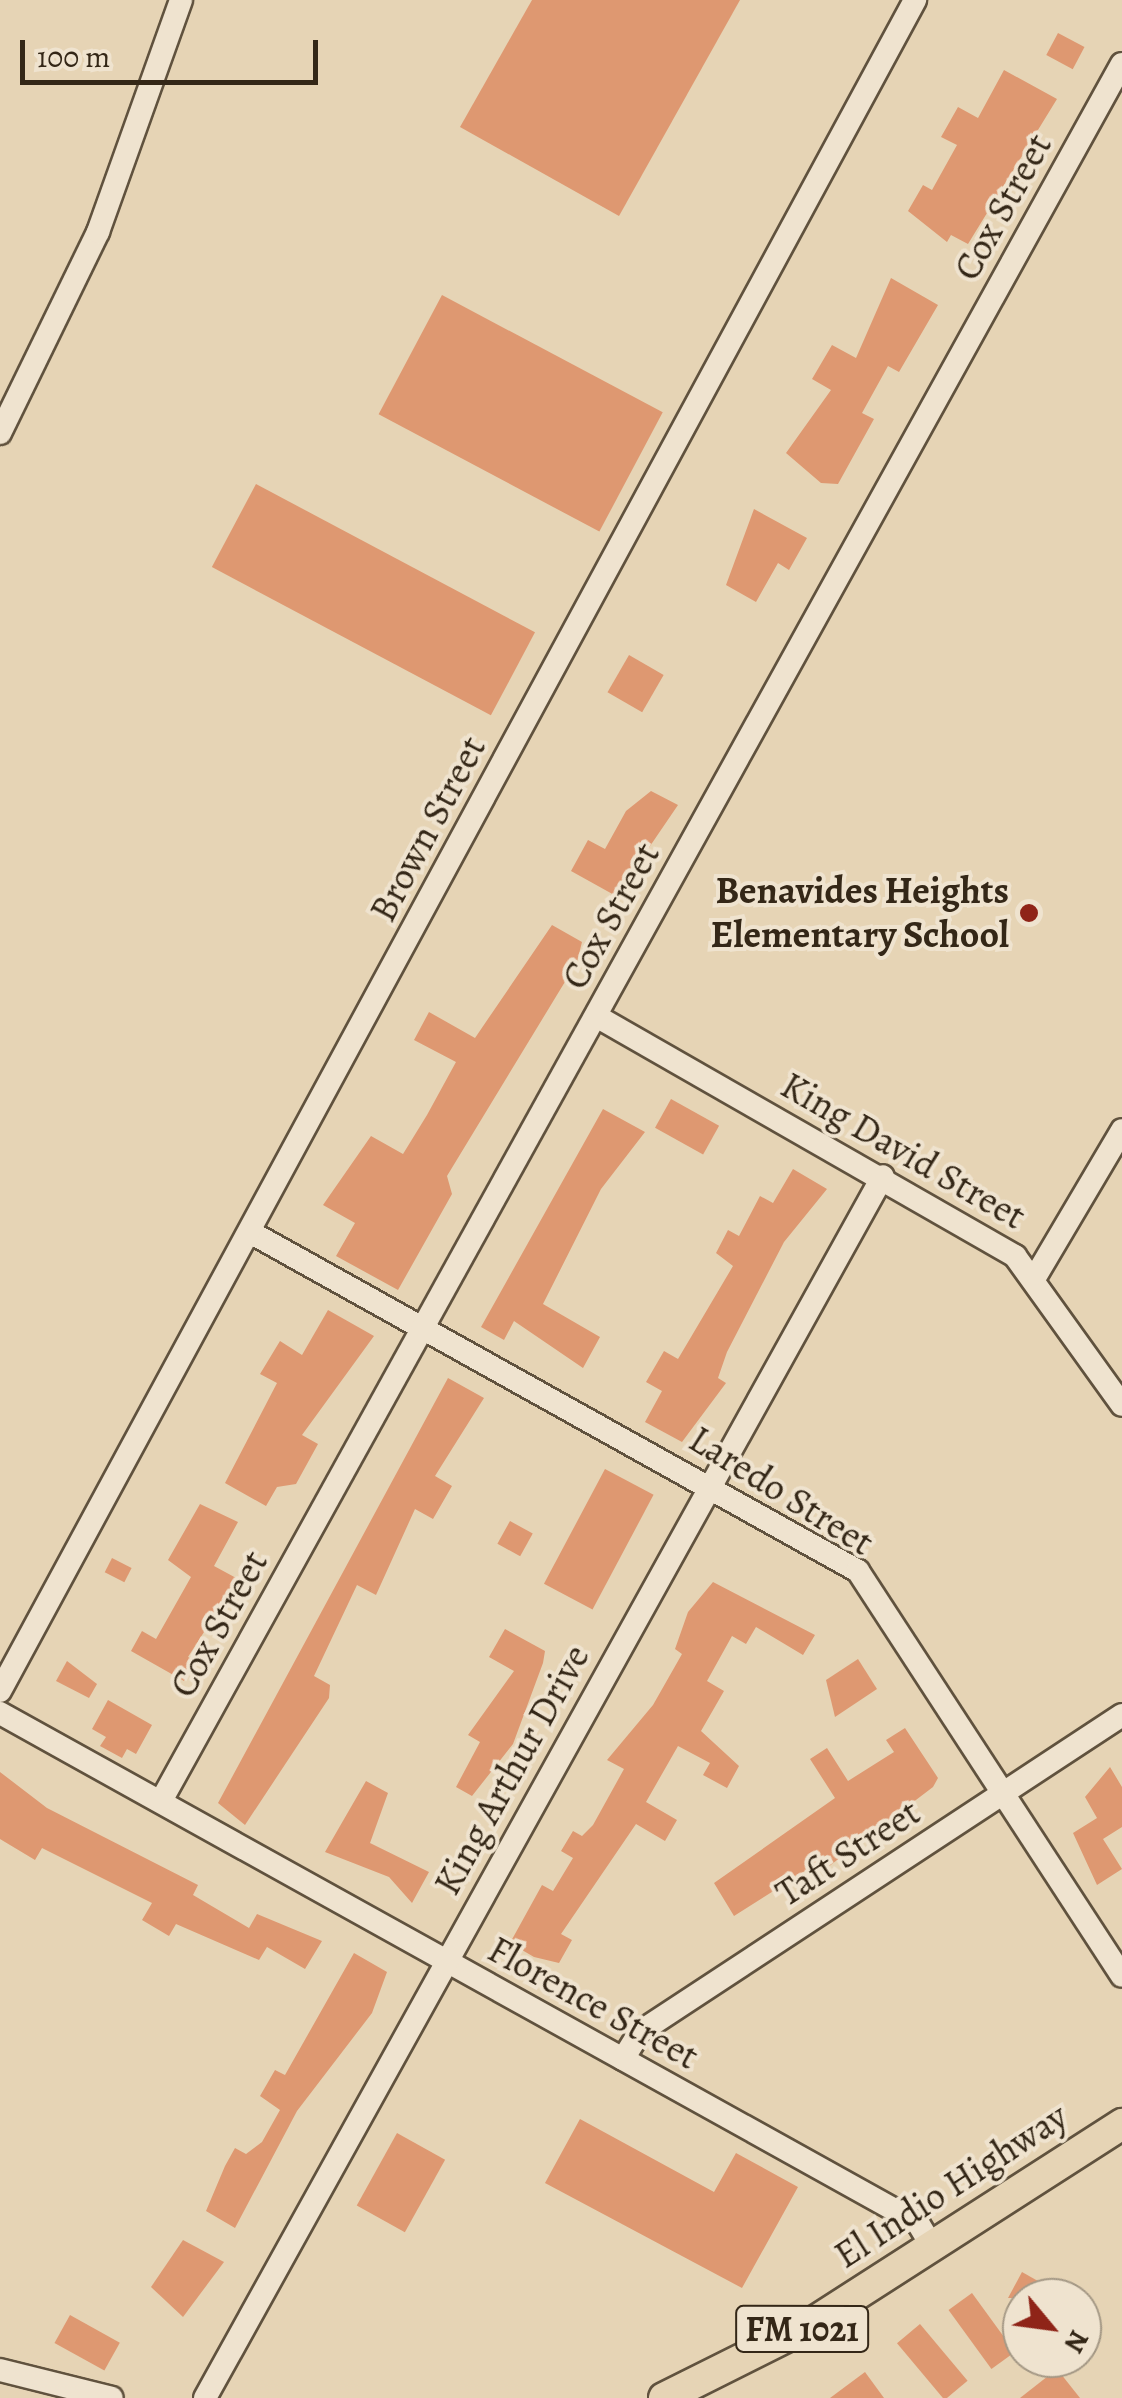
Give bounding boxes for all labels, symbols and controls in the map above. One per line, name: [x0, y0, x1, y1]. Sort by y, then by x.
scale bar: [25, 20, 322, 82]
text: 100 m: [37, 37, 110, 77]
street label: Cox Street: [944, 126, 1062, 288]
street label: Brown Street: [360, 729, 496, 929]
street label: Cox Street: [552, 835, 670, 997]
place label: Benavides Heights Elementary School: [711, 868, 1009, 958]
marker: Benavides Heights Elementary School: [1018, 902, 1040, 924]
street label: King David Street: [773, 1063, 1033, 1239]
street label: Laredo Street: [681, 1416, 881, 1566]
street label: Cox Street: [160, 1543, 278, 1705]
street label: King Arthur Drive: [424, 1637, 600, 1903]
street label: Taft Street: [768, 1790, 928, 1916]
street label: Florence Street: [480, 1927, 706, 2079]
street label: El Indio Highway: [826, 2094, 1076, 2278]
north arrow: [1002, 2278, 1102, 2378]
road number: FM 1021: [734, 2299, 870, 2359]
text: N: [1055, 2323, 1098, 2360]

